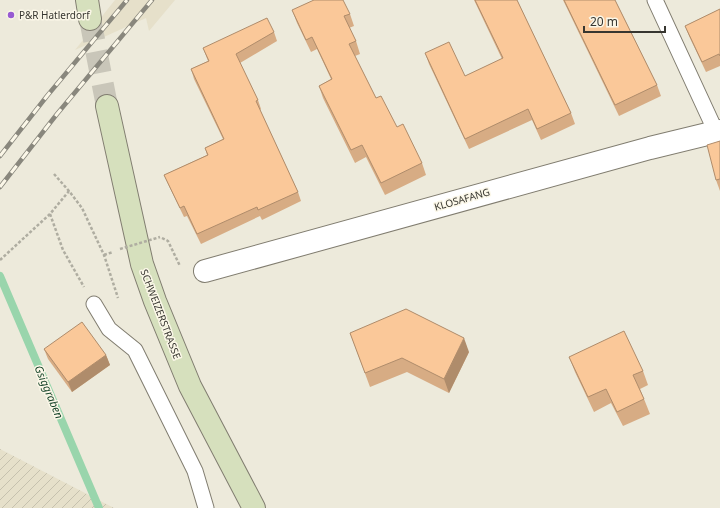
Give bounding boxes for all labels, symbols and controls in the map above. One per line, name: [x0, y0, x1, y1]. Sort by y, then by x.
place label: P&R Hatlerdorf: [19, 8, 90, 22]
scale bar: [584, 8, 665, 34]
marker: P&R Hatlerdorf: [6, 10, 16, 20]
text: 20 m: [590, 13, 618, 30]
street label: KLOSAFANG: [433, 184, 491, 214]
street label: SCHWEIZERSTRASSE: [137, 267, 185, 361]
water label: Gsiggraben: [32, 363, 67, 421]

